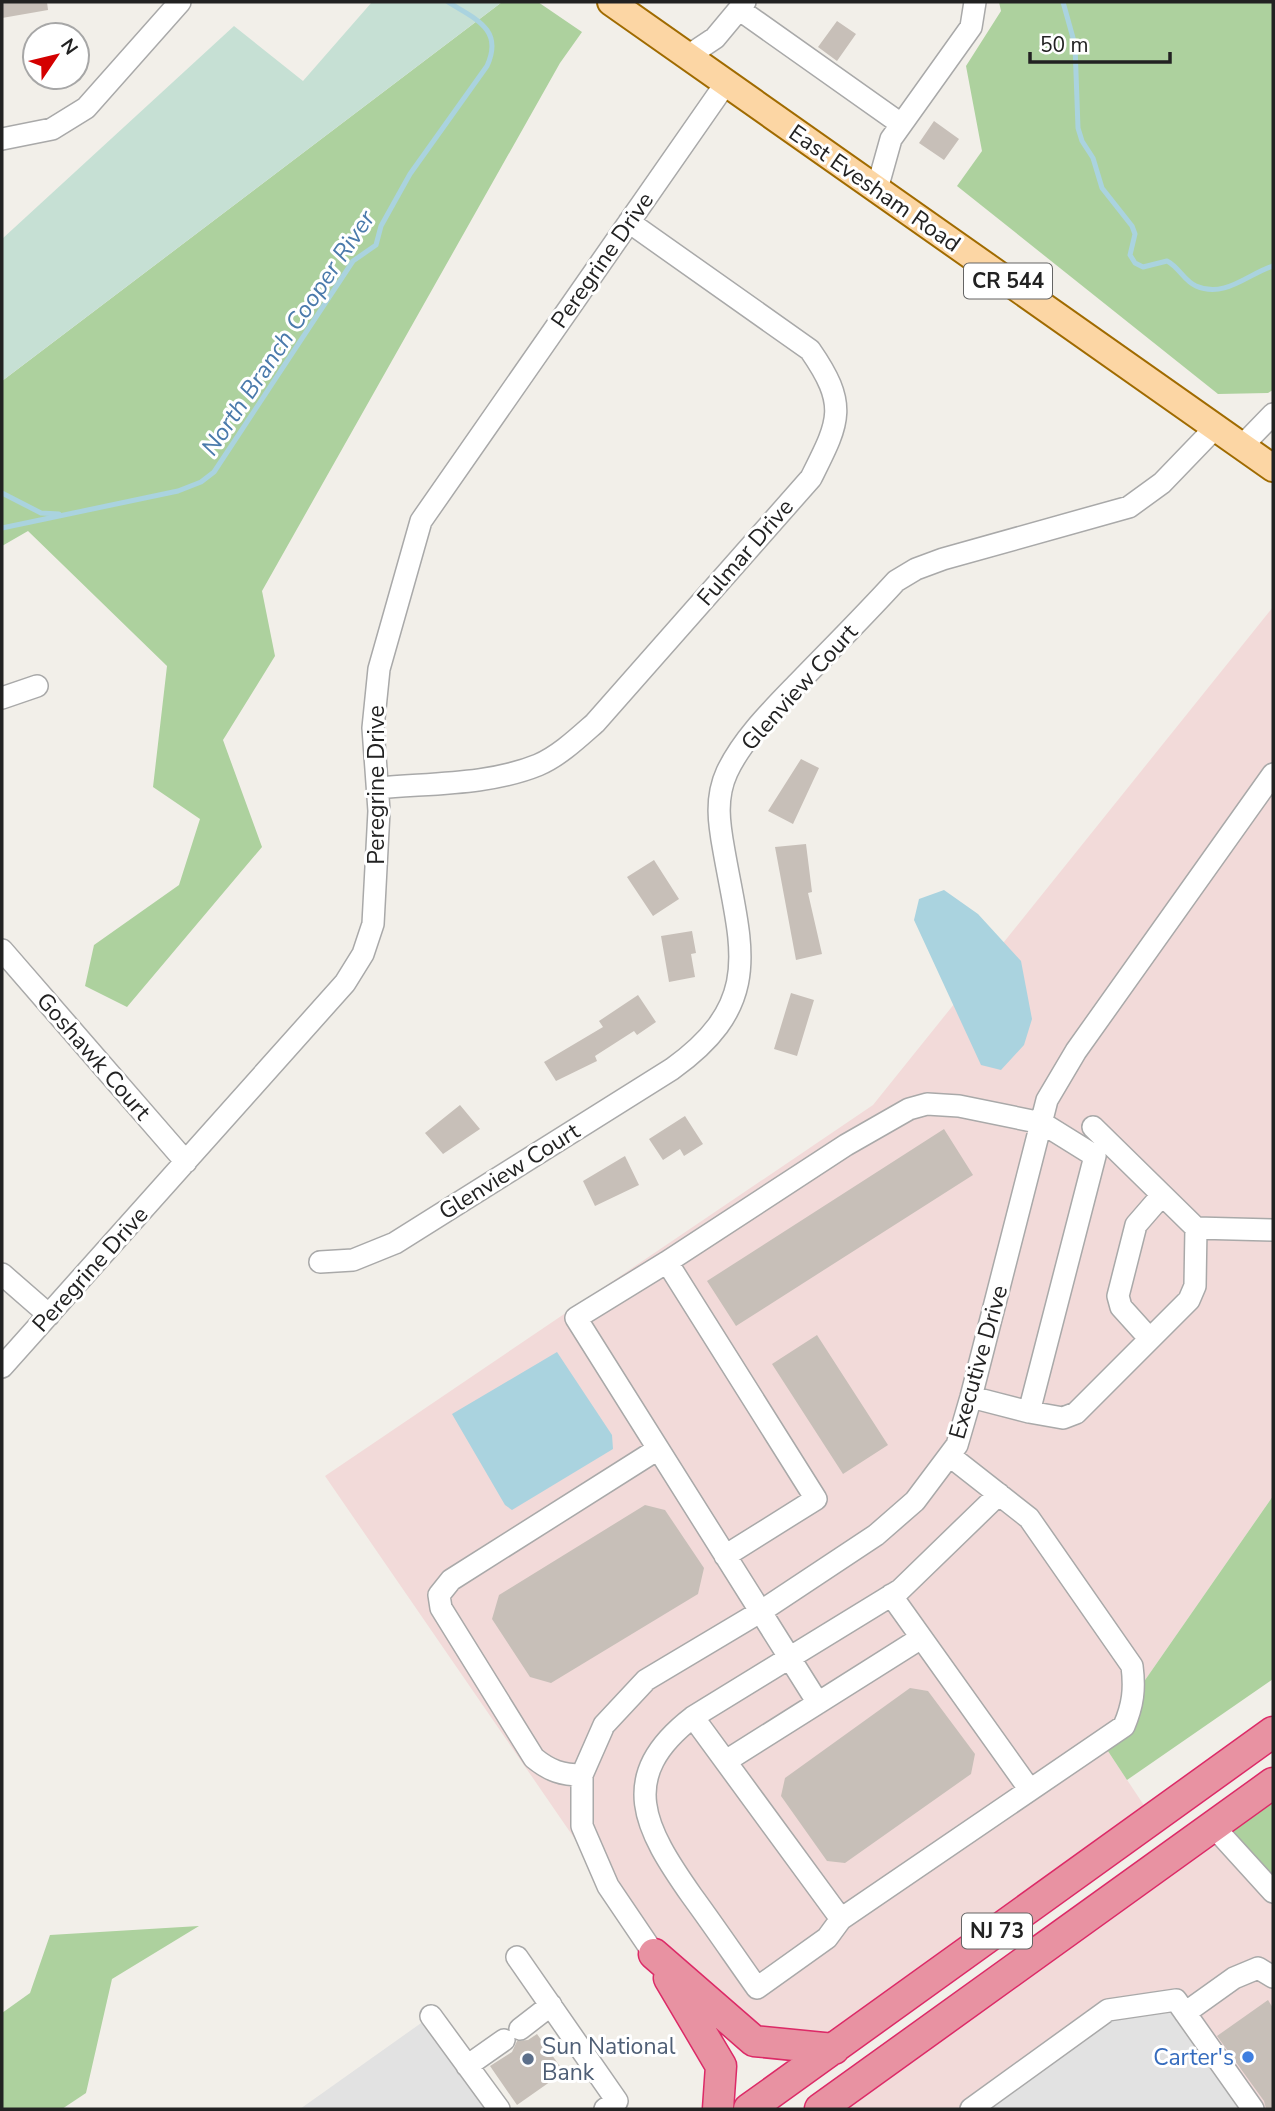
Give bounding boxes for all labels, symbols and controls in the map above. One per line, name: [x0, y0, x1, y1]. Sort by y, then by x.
north arrow: [21, 21, 91, 91]
scale bar: [1030, 21, 1170, 65]
text: 50 m: [1040, 31, 1089, 59]
text: N: [54, 34, 84, 60]
street label: East Evesham Road: [783, 118, 967, 259]
street label: Peregrine Drive: [544, 186, 661, 334]
water label: North Branch Cooper River: [194, 203, 383, 462]
road number: CR 544: [964, 264, 1052, 298]
street label: Fulmar Drive: [690, 492, 801, 613]
street label: Glenview Court: [734, 617, 865, 757]
street label: Peregrine Drive: [361, 705, 392, 865]
street label: Goshawk Court: [30, 986, 158, 1127]
street label: Glenview Court: [433, 1115, 586, 1227]
street label: Peregrine Drive: [26, 1200, 155, 1339]
street label: Executive Drive: [942, 1282, 1015, 1443]
road number: NJ 73: [962, 1913, 1032, 1948]
place label: Sun National Bank: [542, 2031, 676, 2088]
place label: Carter's: [1153, 2042, 1234, 2073]
marker: Carter's: [1240, 2049, 1256, 2065]
marker: Sun National Bank: [520, 2051, 536, 2067]

